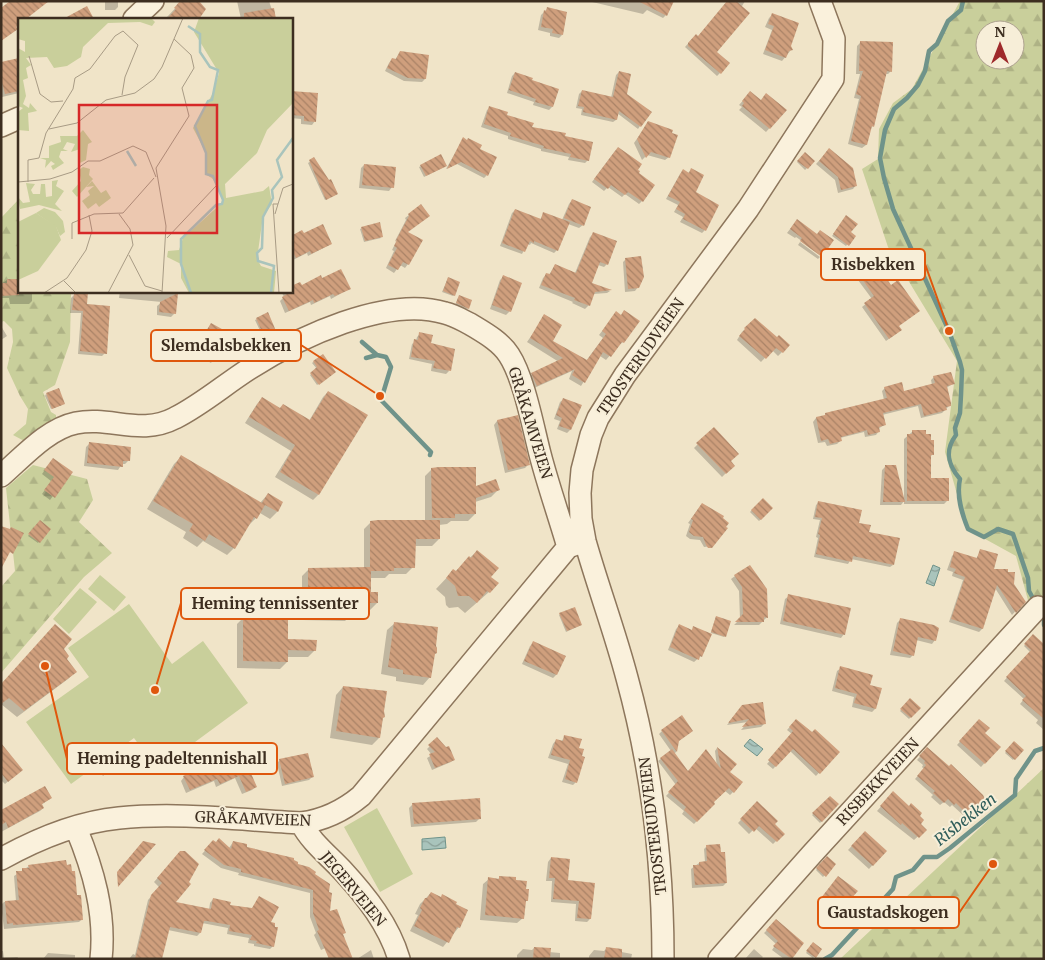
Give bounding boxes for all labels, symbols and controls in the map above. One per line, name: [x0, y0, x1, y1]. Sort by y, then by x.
inset map: [18, 18, 292, 292]
north arrow: [975, 20, 1025, 70]
text: N: [994, 23, 1006, 41]
callout: Risbekken: [821, 249, 925, 280]
text: Risbekken: [831, 254, 915, 274]
street label: TROSTERUDVEIEN: [593, 294, 688, 419]
callout: Slemdalsbekken: [151, 330, 301, 361]
text: Slemdalsbekken: [161, 335, 291, 355]
street label: GRÅKAMVEIEN: [504, 364, 559, 481]
callout: Heming tennissenter: [181, 588, 369, 619]
text: Heming tennissenter: [191, 593, 359, 613]
street label: RISBEKKVEIEN: [832, 734, 923, 829]
callout: Heming padeltennishall: [67, 743, 277, 774]
text: Heming padeltennishall: [77, 748, 267, 768]
street label: TROSTERUDVEIEN: [635, 756, 670, 896]
water label: Risbekken: [930, 788, 1000, 850]
street label: GRÅKAMVEIEN: [195, 805, 312, 830]
street label: JEGERVEIEN: [316, 847, 390, 930]
callout: Gaustadskogen: [818, 897, 959, 928]
text: Gaustadskogen: [827, 902, 949, 922]

